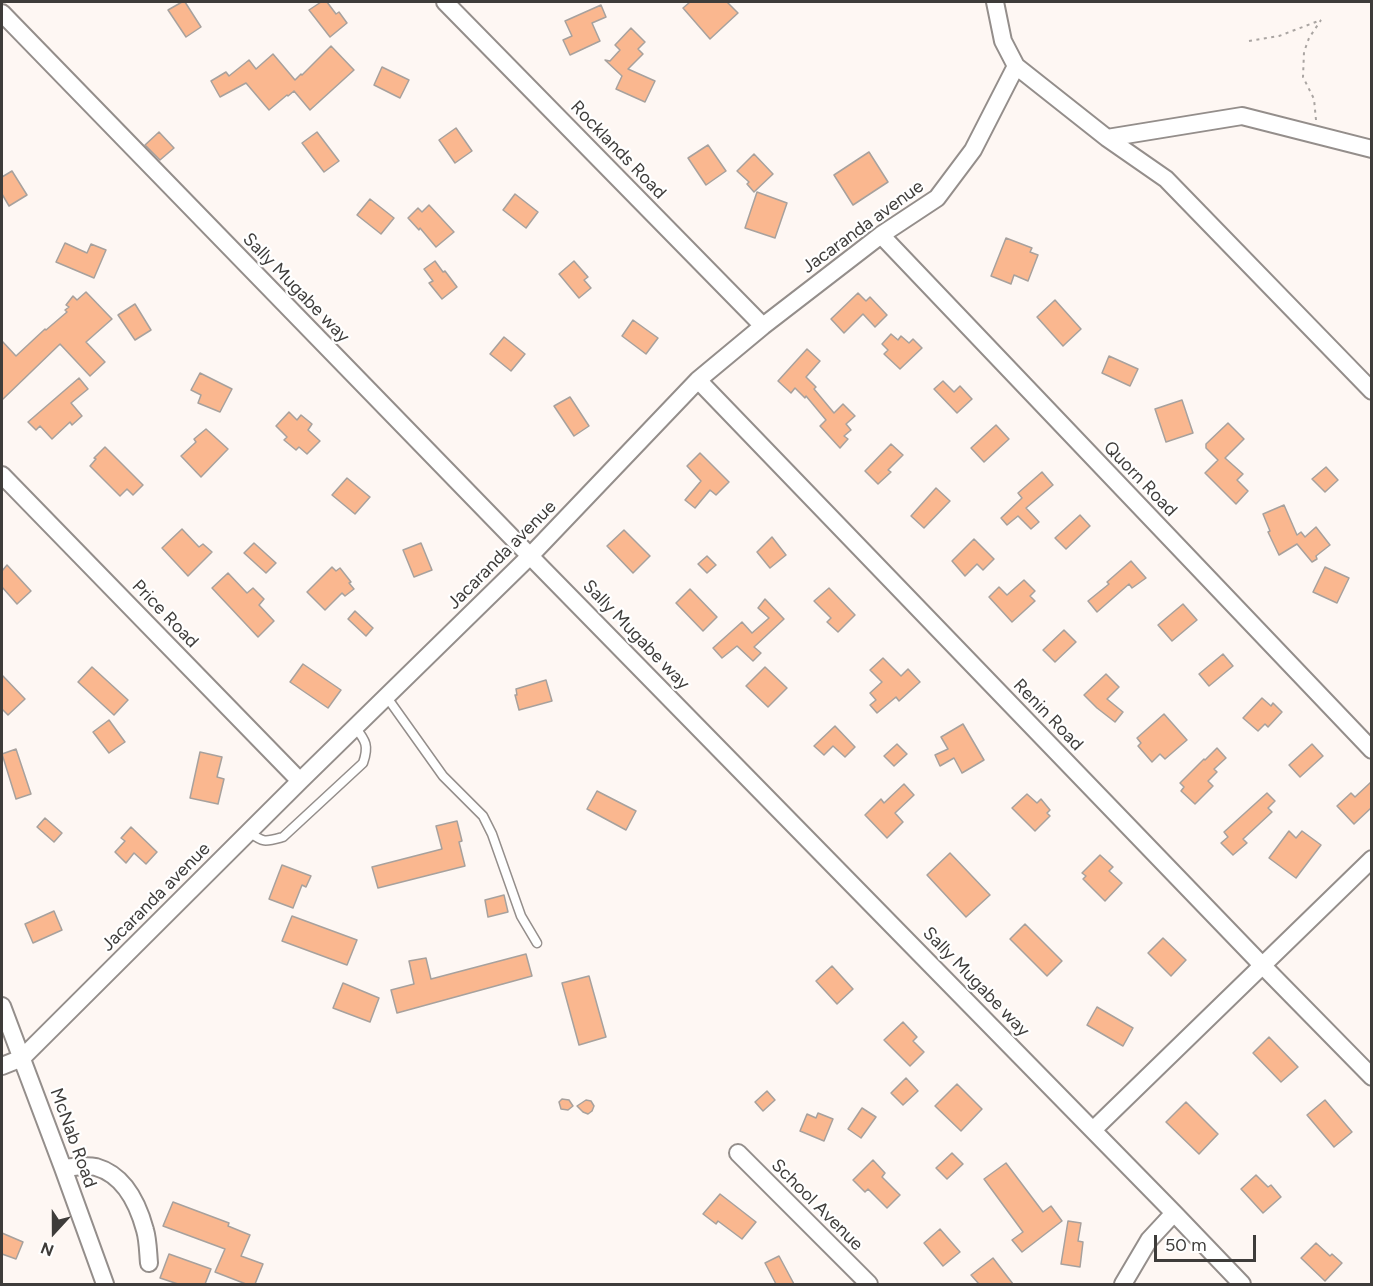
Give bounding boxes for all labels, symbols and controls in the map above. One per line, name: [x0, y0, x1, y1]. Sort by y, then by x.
street label: Rocklands Road: [566, 96, 670, 204]
street label: Jacaranda avenue: [798, 176, 928, 278]
street label: Sally Mugabe way: [238, 229, 354, 347]
street label: Quorn Road: [1099, 437, 1181, 521]
street label: Jacaranda avenue: [443, 496, 561, 614]
street label: Price Road: [127, 576, 203, 652]
street label: Sally Mugabe way: [578, 576, 694, 694]
street label: Renin Road: [1009, 675, 1087, 755]
street label: Jacaranda avenue: [97, 838, 215, 956]
street label: Sally Mugabe way: [918, 923, 1034, 1041]
street label: McNab Road: [45, 1085, 101, 1191]
street label: School Avenue: [767, 1155, 867, 1255]
north arrow: [24, 1202, 84, 1262]
scale bar: [1157, 1223, 1259, 1261]
text: 50 m: [1165, 1234, 1207, 1256]
text: N: [38, 1238, 57, 1260]

